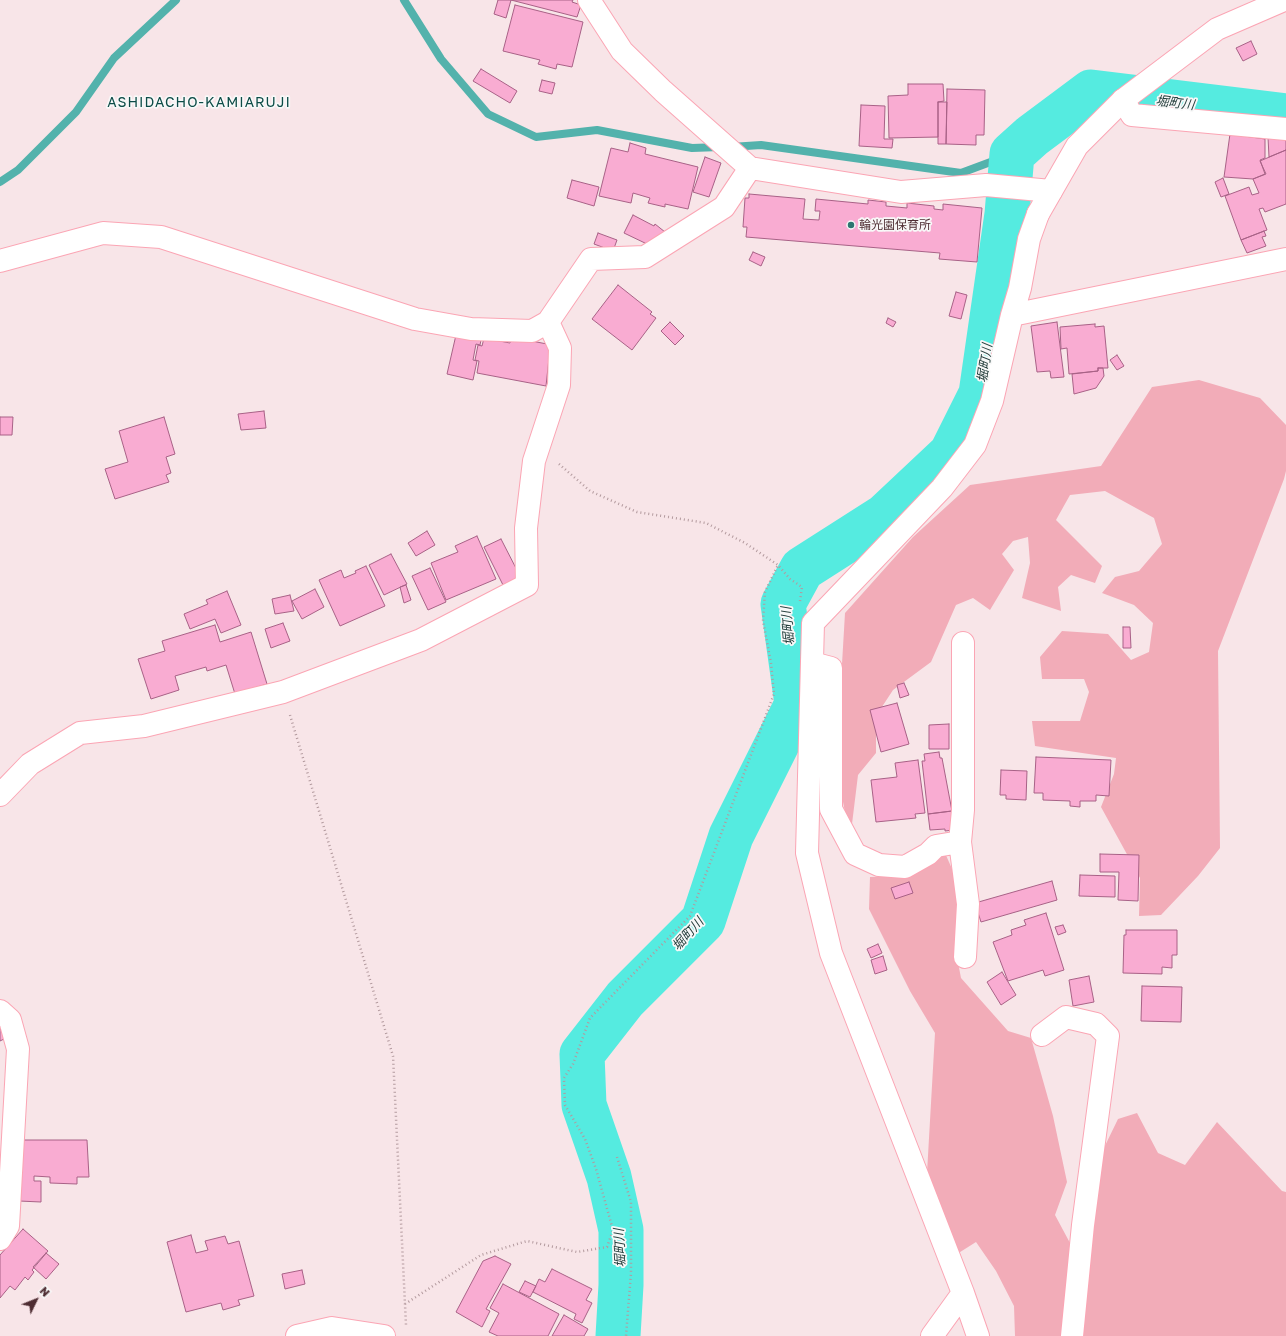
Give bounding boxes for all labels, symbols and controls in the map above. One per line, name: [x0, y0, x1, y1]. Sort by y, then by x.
water label: 堀町川: [1155, 93, 1195, 113]
district label: ASHIDACHO-KAMIARUJI: [107, 95, 291, 111]
place label: 輪光園保育所: [859, 218, 931, 232]
marker: 輪光園保育所: [846, 220, 856, 230]
water label: 堀町川: [975, 343, 995, 383]
water label: 堀町川: [779, 606, 797, 646]
water label: 堀町川: [669, 914, 707, 954]
water label: 堀町川: [611, 1228, 629, 1268]
north arrow: [16, 1280, 56, 1320]
text: N: [38, 1284, 53, 1299]

